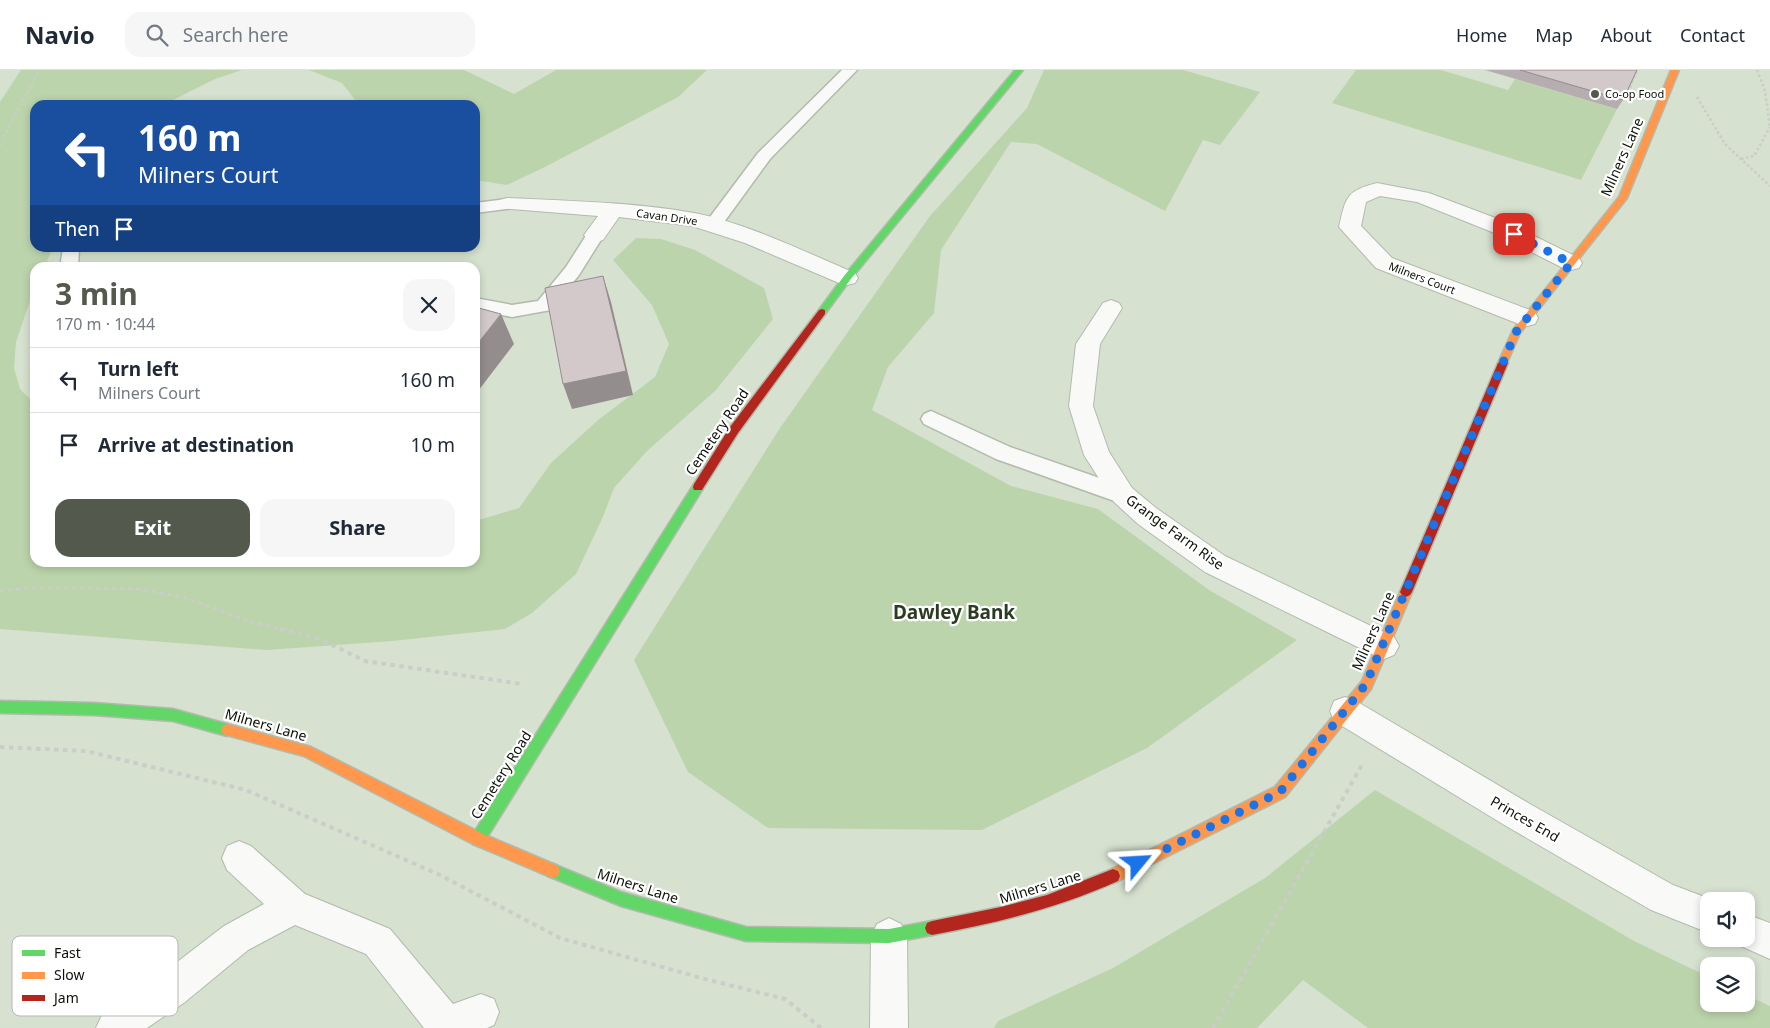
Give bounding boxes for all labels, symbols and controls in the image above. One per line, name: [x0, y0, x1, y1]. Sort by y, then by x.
search box: [125, 12, 475, 57]
text: Navio: [25, 18, 95, 51]
icon: search: [143, 21, 171, 49]
text: Search here: [183, 22, 289, 48]
text: Home: [1456, 23, 1507, 47]
text: Map: [1535, 23, 1573, 47]
text: About: [1601, 23, 1652, 47]
text: Contact: [1680, 23, 1745, 47]
place label: Co-op Food: [1605, 86, 1664, 101]
marker: Co-op Food: [1589, 88, 1601, 100]
text: 160 m: [138, 114, 241, 161]
street label: Milners Lane: [1596, 114, 1647, 199]
icon: left: [55, 120, 120, 185]
text: Milners Court: [138, 159, 279, 189]
street label: Cavan Drive: [635, 205, 699, 228]
pin: [1493, 213, 1535, 255]
icon: arrive: [110, 215, 138, 243]
text: Then: [55, 216, 100, 242]
icon: arrive: [1500, 220, 1528, 248]
street label: Milners Court: [1387, 258, 1458, 297]
text: 3 min: [55, 273, 138, 314]
button: close: [403, 279, 455, 331]
text: 170 m · 10:44: [55, 313, 155, 335]
text: Turn left: [98, 356, 179, 382]
icon: left: [55, 366, 83, 394]
text: 160 m: [400, 367, 455, 393]
text: Milners Court: [98, 382, 200, 404]
street label: Cemetery Road: [681, 385, 753, 479]
icon: arrive: [55, 431, 83, 459]
text: Arrive at destination: [98, 432, 294, 458]
text: 10 m: [411, 432, 455, 458]
street label: Grange Farm Rise: [1122, 490, 1228, 574]
button: Exit: [55, 499, 250, 557]
button: Share: [260, 499, 455, 557]
street label: Milners Lane: [1347, 588, 1398, 673]
district label: Dawley Bank: [893, 599, 1015, 625]
street label: Milners Lane: [223, 704, 309, 745]
street label: Cemetery Road: [466, 727, 535, 823]
street label: Princes End: [1487, 791, 1563, 846]
position arrow: [1111, 836, 1163, 888]
street label: Milners Lane: [595, 863, 681, 908]
street label: Milners Lane: [997, 865, 1083, 908]
map controls: [1700, 892, 1755, 1012]
button: sound: [1700, 892, 1755, 947]
legend: [12, 936, 178, 1016]
text: Fast: [54, 943, 81, 962]
button: layers: [1700, 957, 1755, 1012]
text: Slow: [54, 965, 85, 984]
text: Jam: [52, 988, 79, 1007]

